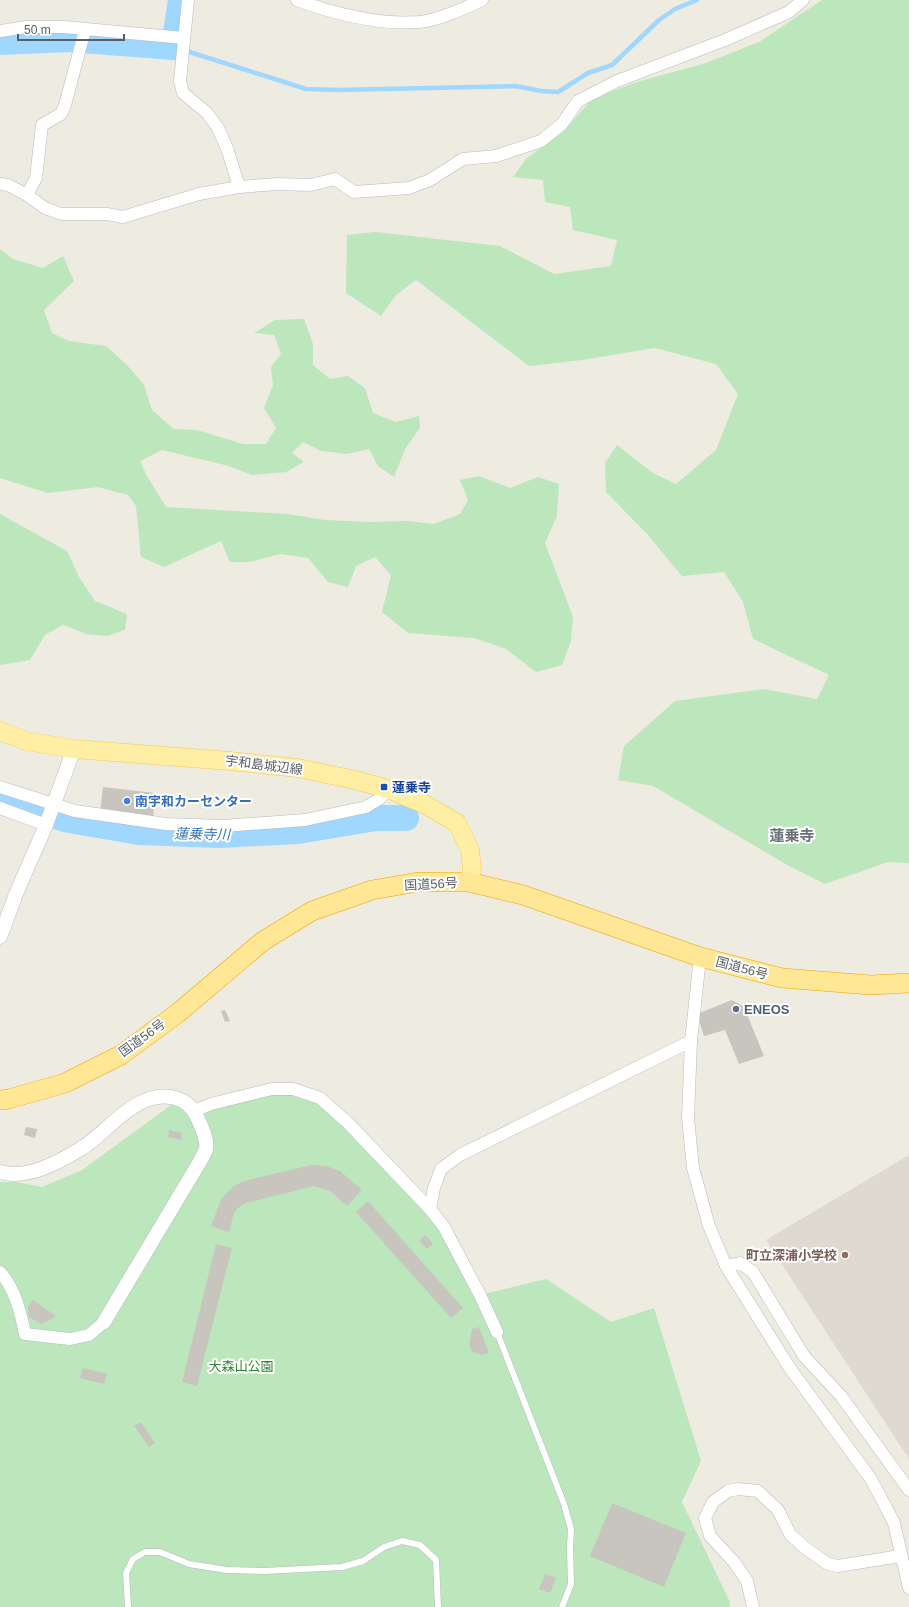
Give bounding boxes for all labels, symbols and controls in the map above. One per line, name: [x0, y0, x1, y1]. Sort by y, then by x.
scale bar: [18, 16, 124, 42]
text: 50 m: [24, 23, 51, 37]
street label: 宇和島城辺線: [224, 753, 304, 777]
place label: 蓮乗寺: [392, 780, 431, 795]
marker: 蓮乗寺: [379, 782, 389, 792]
place label: 南宇和カーセンター: [135, 794, 252, 809]
marker: 南宇和カーセンター: [122, 796, 132, 806]
water label: 蓮乗寺川: [174, 826, 232, 843]
district label: 蓮乗寺: [769, 827, 815, 844]
street label: 国道56号: [404, 875, 458, 893]
street label: 国道56号: [714, 954, 770, 982]
place label: ENEOS: [744, 1002, 790, 1017]
marker: ENEOS: [731, 1004, 741, 1014]
street label: 国道56号: [116, 1016, 168, 1060]
place label: 町立深浦小学校: [746, 1248, 837, 1263]
marker: 町立深浦小学校: [840, 1250, 850, 1260]
park label: 大森山公園: [208, 1359, 274, 1374]

